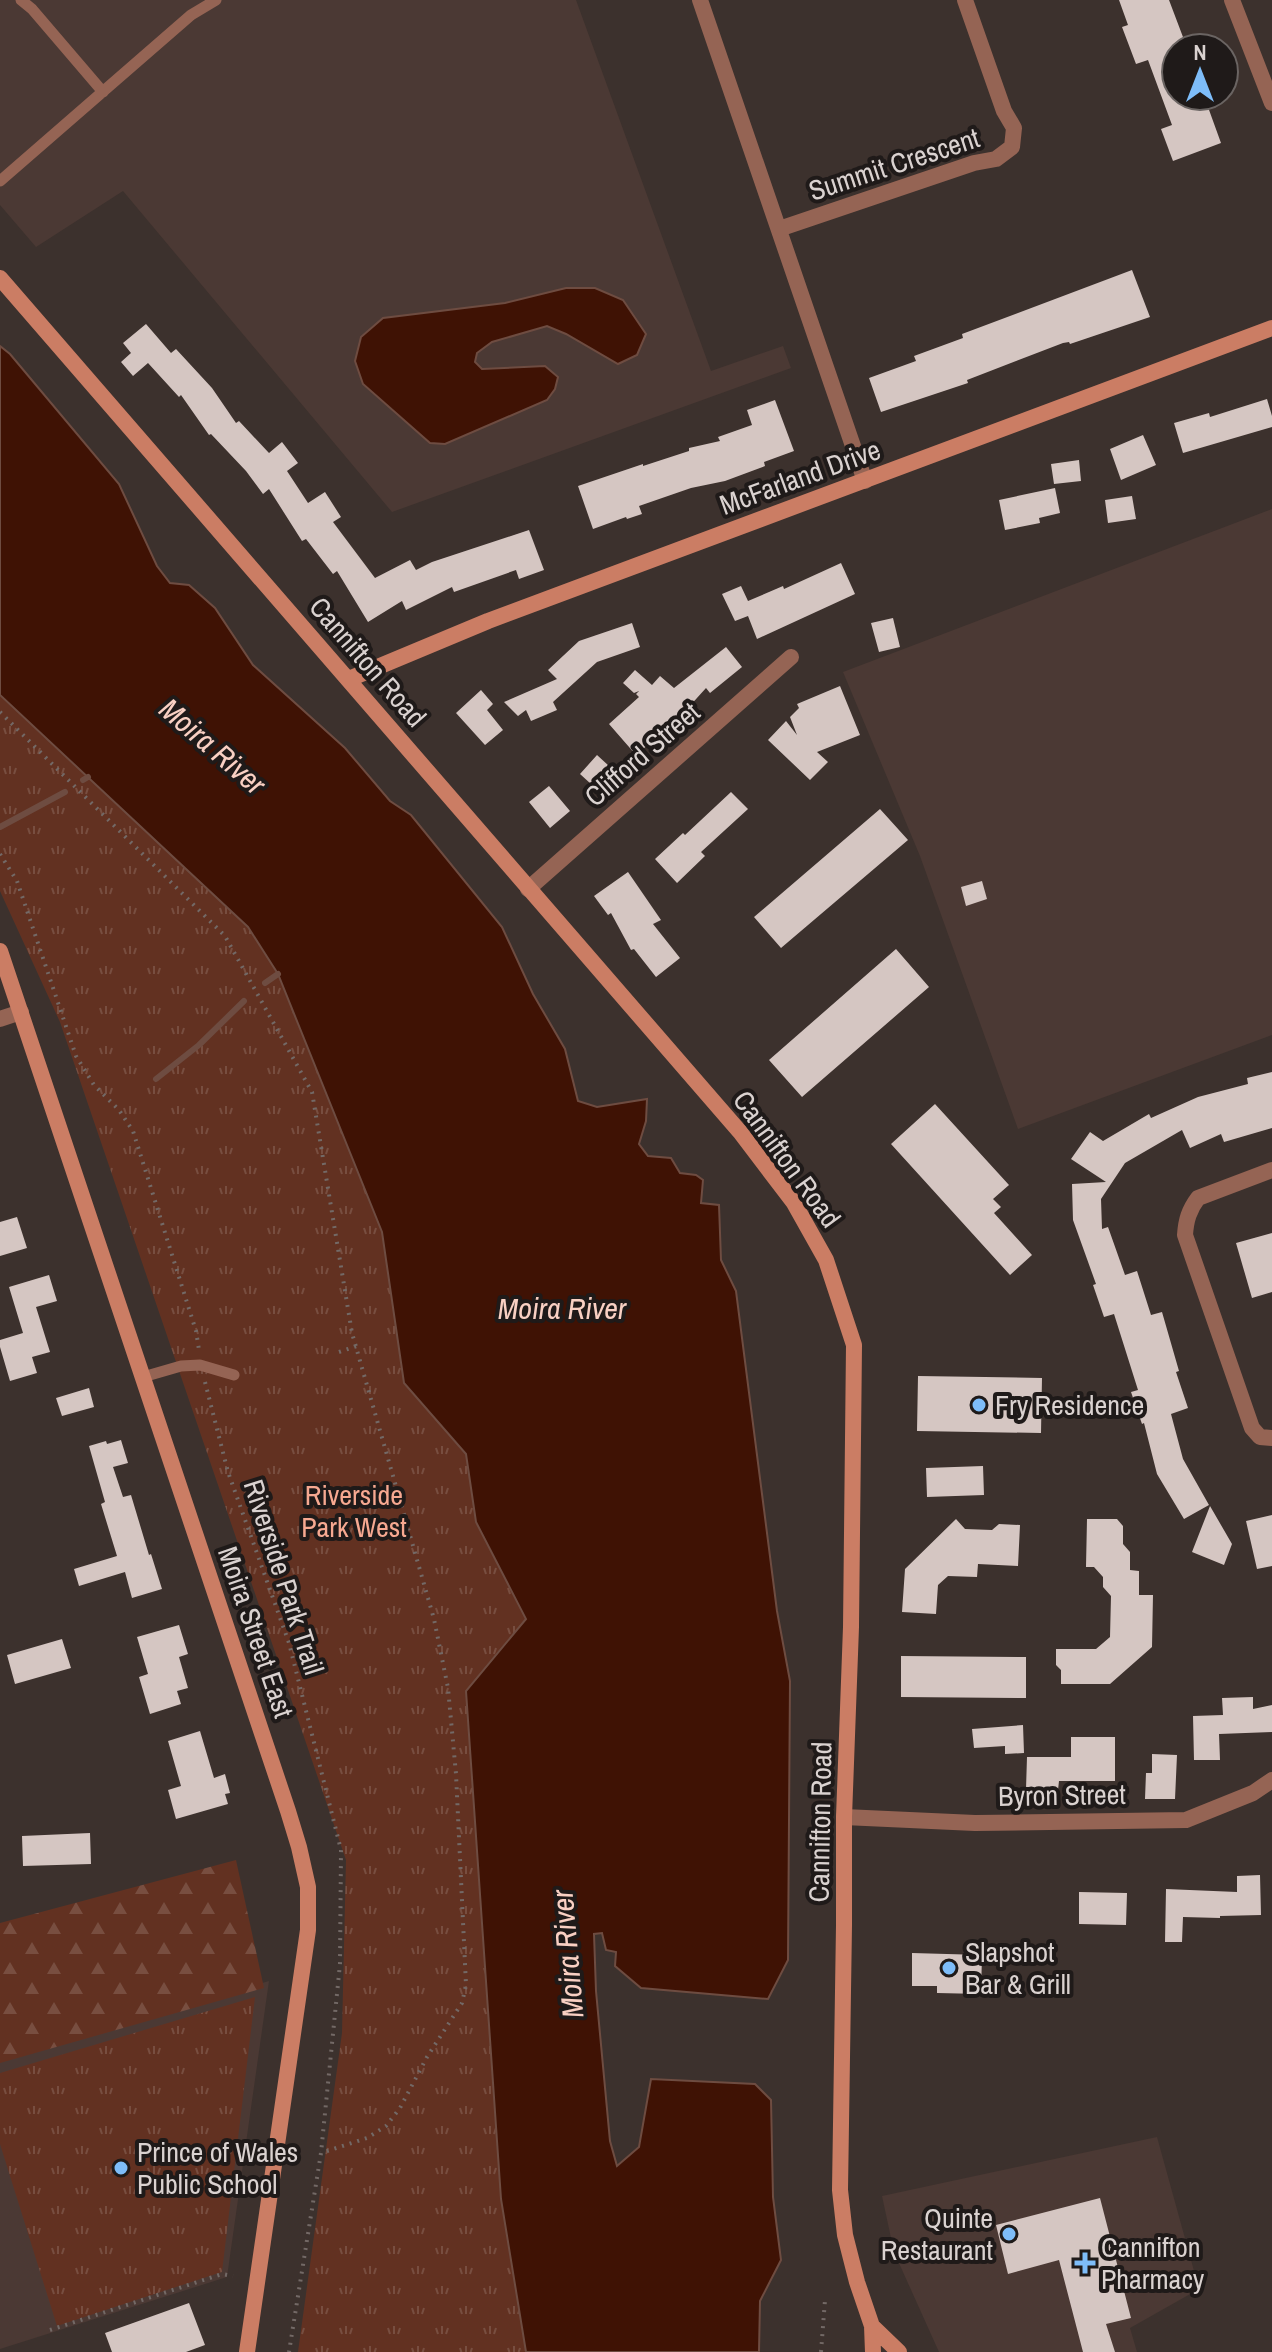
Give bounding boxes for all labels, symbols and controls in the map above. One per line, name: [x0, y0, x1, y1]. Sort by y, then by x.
north arrow: [1160, 32, 1240, 112]
text: N: [1193, 37, 1207, 67]
street label: Summit Crescent: [804, 119, 984, 209]
street label: McFarland Drive: [714, 430, 886, 524]
street label: Cannifton Road: [301, 589, 435, 735]
water label: Moira River: [151, 689, 275, 804]
street label: Clifford Street: [576, 693, 708, 815]
street label: Cannifton Road: [724, 1083, 850, 1235]
water label: Moira River: [498, 1288, 627, 1328]
place label: Fry Residence: [995, 1386, 1144, 1424]
marker: Fry Residence: [970, 1396, 988, 1414]
street label: Riverside Park Trail: [235, 1475, 333, 1679]
park label: Riverside Park West: [301, 1476, 407, 1546]
street label: Moira Street East: [209, 1541, 303, 1723]
street label: Cannifton Road: [800, 1741, 840, 1903]
street label: Byron Street: [998, 1775, 1126, 1815]
water label: Moira River: [541, 1887, 593, 2020]
place label: Slapshot Bar & Grill: [965, 1933, 1071, 2003]
marker: Slapshot Bar & Grill: [940, 1959, 958, 1977]
place label: Prince of Wales Public School: [137, 2133, 298, 2203]
marker: Prince of Wales Public School: [112, 2159, 130, 2177]
place label: Quinte Restaurant: [881, 2199, 993, 2269]
marker: Quinte Restaurant: [1000, 2225, 1018, 2243]
place label: Cannifton Pharmacy: [1101, 2228, 1205, 2298]
marker: Cannifton Pharmacy: [1076, 2254, 1094, 2272]

